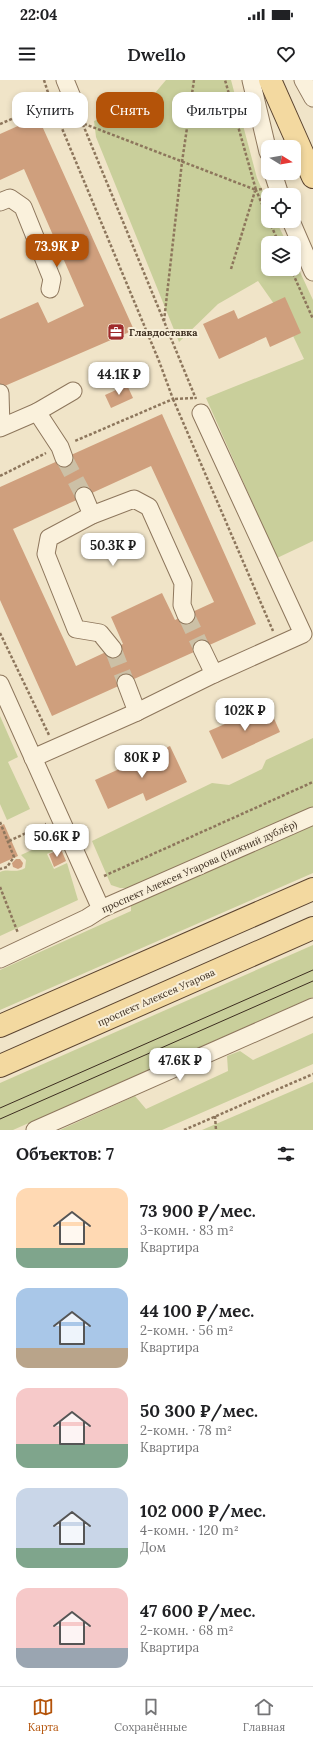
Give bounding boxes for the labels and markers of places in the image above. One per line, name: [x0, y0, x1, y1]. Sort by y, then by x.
pin: 73.9K ₽: [20, 234, 94, 268]
office icon: Главдоставка: [106, 322, 126, 342]
place label: Главдоставка: [129, 326, 198, 339]
pin: 44.1K ₽: [82, 362, 156, 396]
pin: 50.3K ₽: [76, 533, 150, 567]
pin: 102K ₽: [212, 698, 278, 732]
pin: 80K ₽: [114, 745, 170, 779]
pin: 50.6K ₽: [20, 824, 94, 858]
pin: 47.6K ₽: [143, 1048, 217, 1082]

